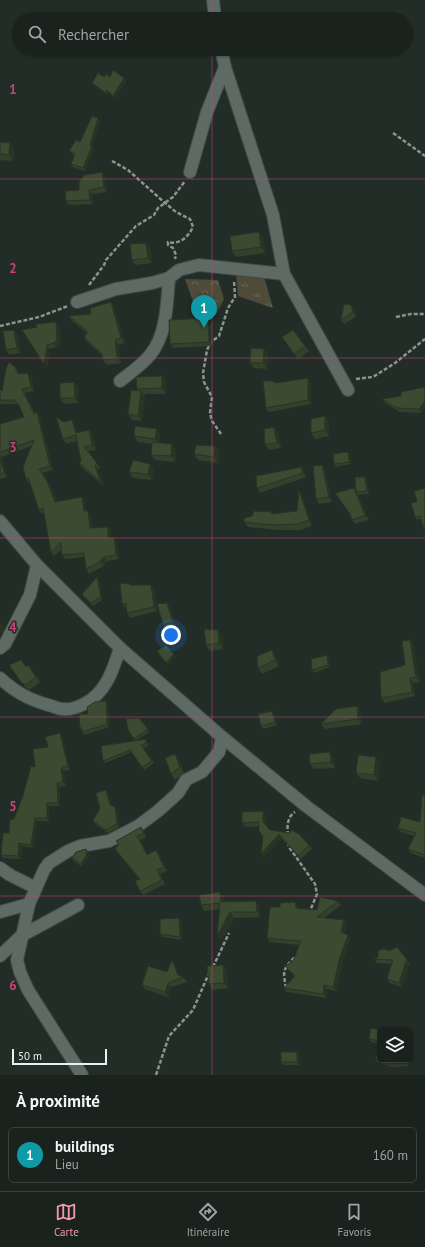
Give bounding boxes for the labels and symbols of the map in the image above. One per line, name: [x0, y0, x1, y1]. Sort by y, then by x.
text: 1: [9, 81, 17, 98]
text: 2: [9, 260, 17, 277]
pin: 1: [191, 295, 217, 328]
text: 3: [9, 439, 17, 456]
text: 4: [9, 619, 17, 636]
your location: [161, 625, 181, 645]
text: 5: [9, 798, 17, 815]
text: 6: [9, 977, 17, 994]
scale bar: [12, 1047, 107, 1066]

